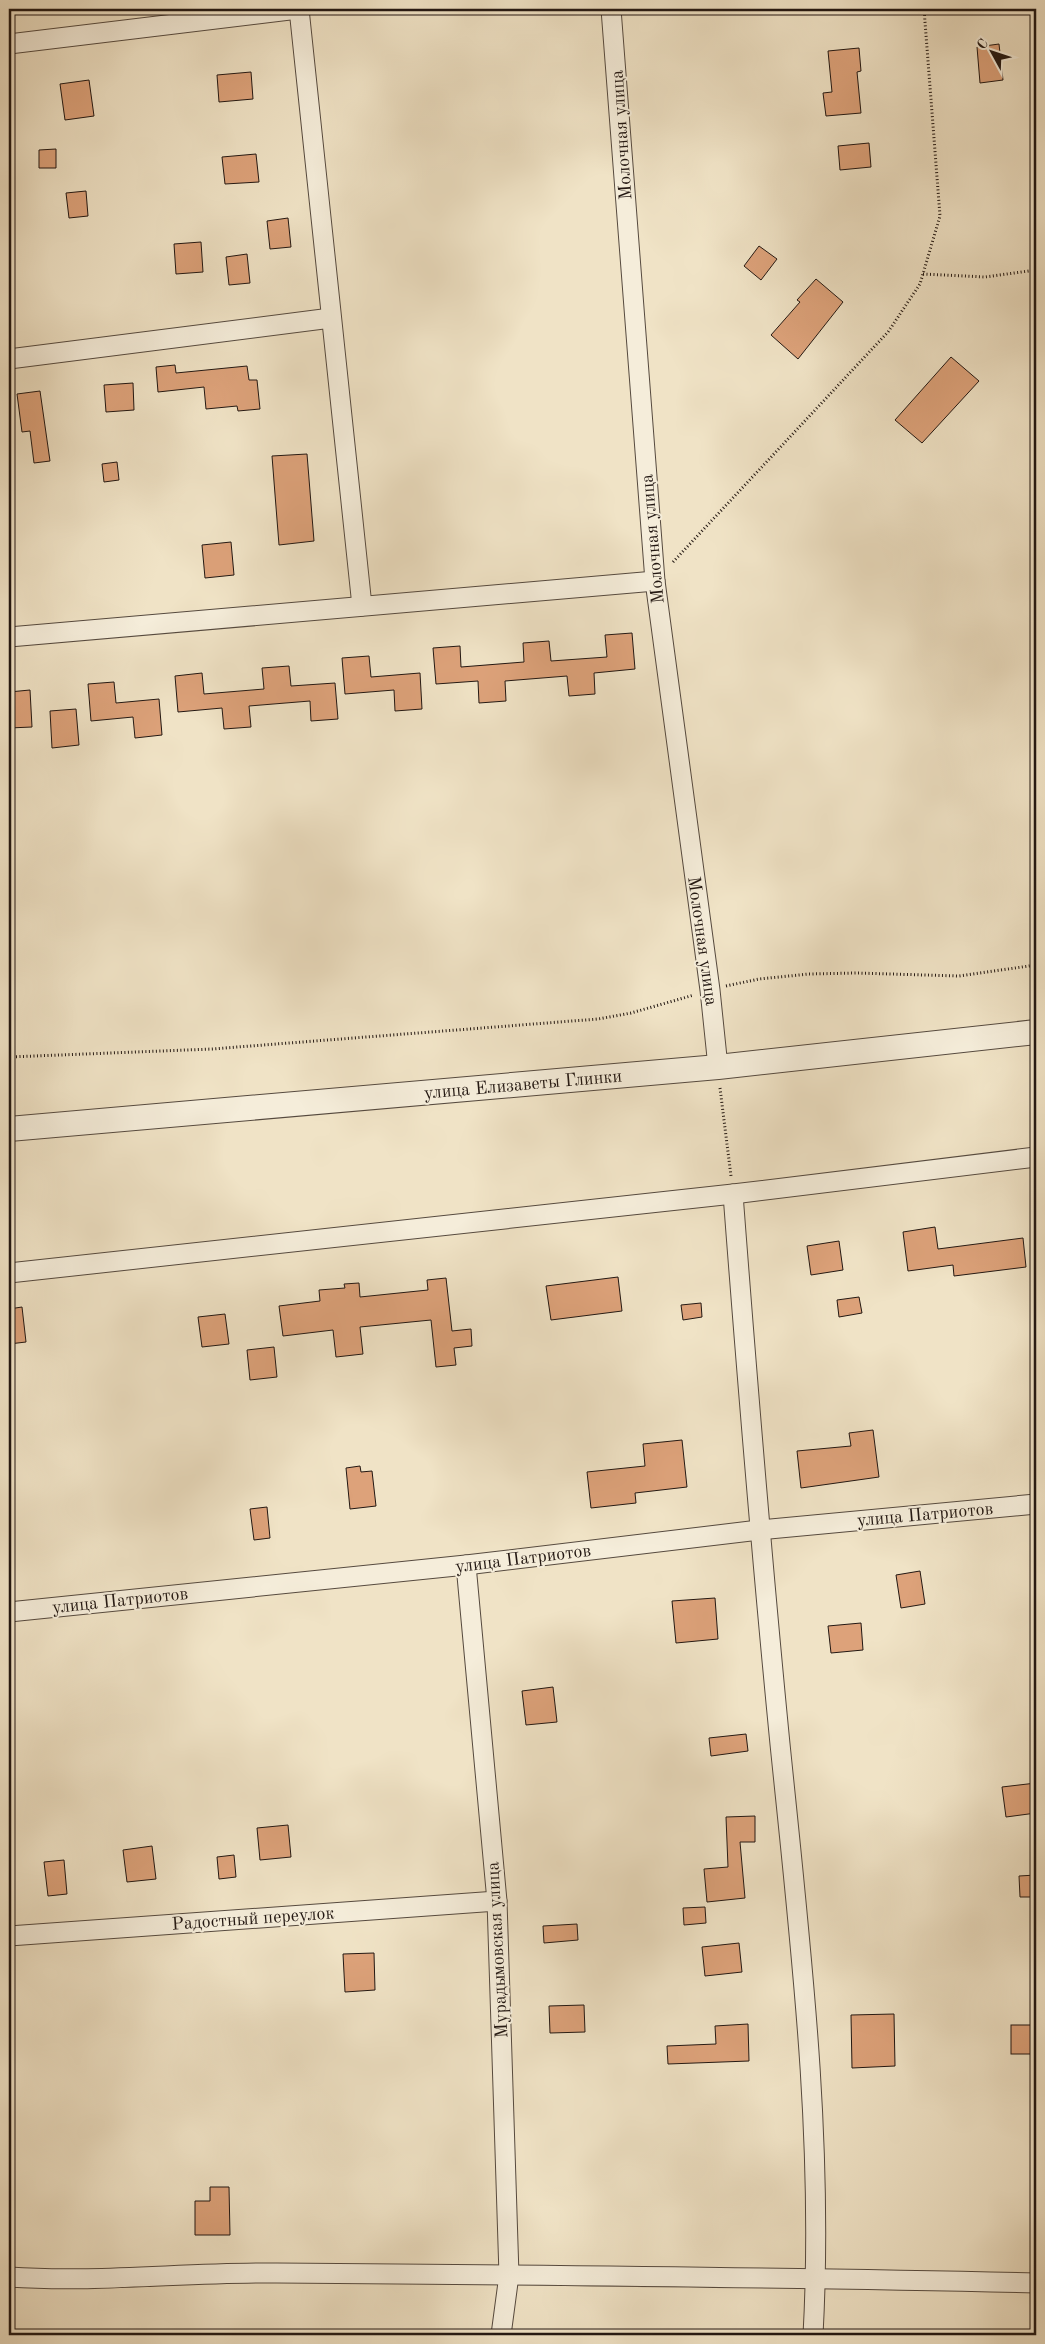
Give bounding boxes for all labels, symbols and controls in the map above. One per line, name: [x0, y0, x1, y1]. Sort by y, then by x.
north arrow: [968, 28, 1018, 78]
text: С: [974, 36, 991, 52]
street label: Молочная улица: [608, 69, 636, 201]
street label: Молочная улица: [638, 473, 668, 605]
street label: Молочная улица: [684, 875, 720, 1007]
street label: улица Елизаветы Глинки: [423, 1067, 623, 1103]
street label: улица Патриотов: [856, 1500, 994, 1530]
street label: улица Патриотов: [454, 1542, 592, 1576]
street label: улица Патриотов: [51, 1585, 189, 1617]
street label: Мурадымовская улица: [484, 1861, 512, 2039]
street label: Радостный переулок: [171, 1904, 335, 1934]

